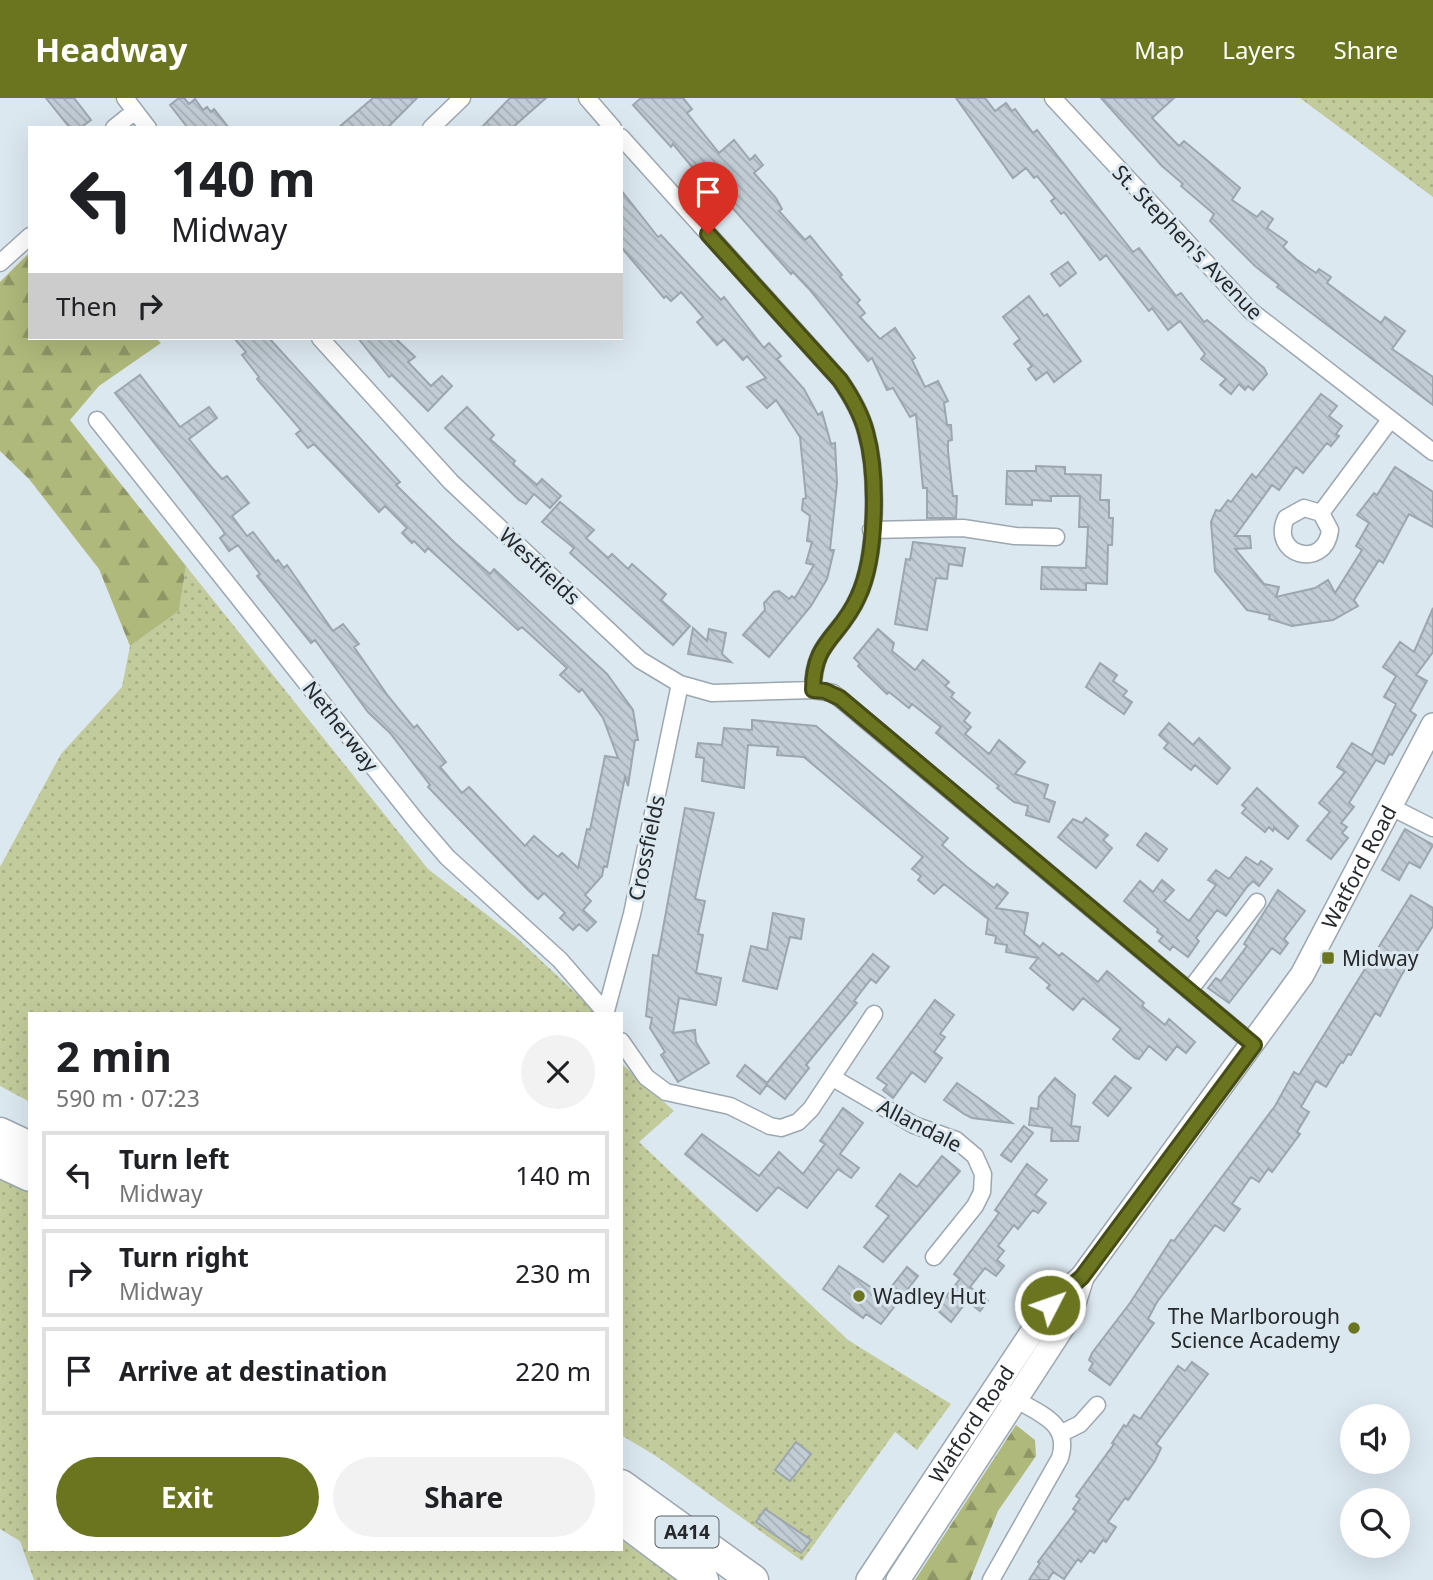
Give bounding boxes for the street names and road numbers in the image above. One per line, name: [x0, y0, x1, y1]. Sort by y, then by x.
street label: St. Stephen's Avenue: [1107, 159, 1269, 325]
street label: Westfields: [493, 521, 587, 611]
street label: Netherway: [297, 675, 385, 777]
street label: Crossfields: [621, 793, 671, 903]
street label: Watford Road: [1315, 800, 1403, 933]
street label: Allandale: [873, 1092, 967, 1158]
street label: Watford Road: [922, 1360, 1020, 1488]
road number: A414: [656, 1516, 718, 1548]

